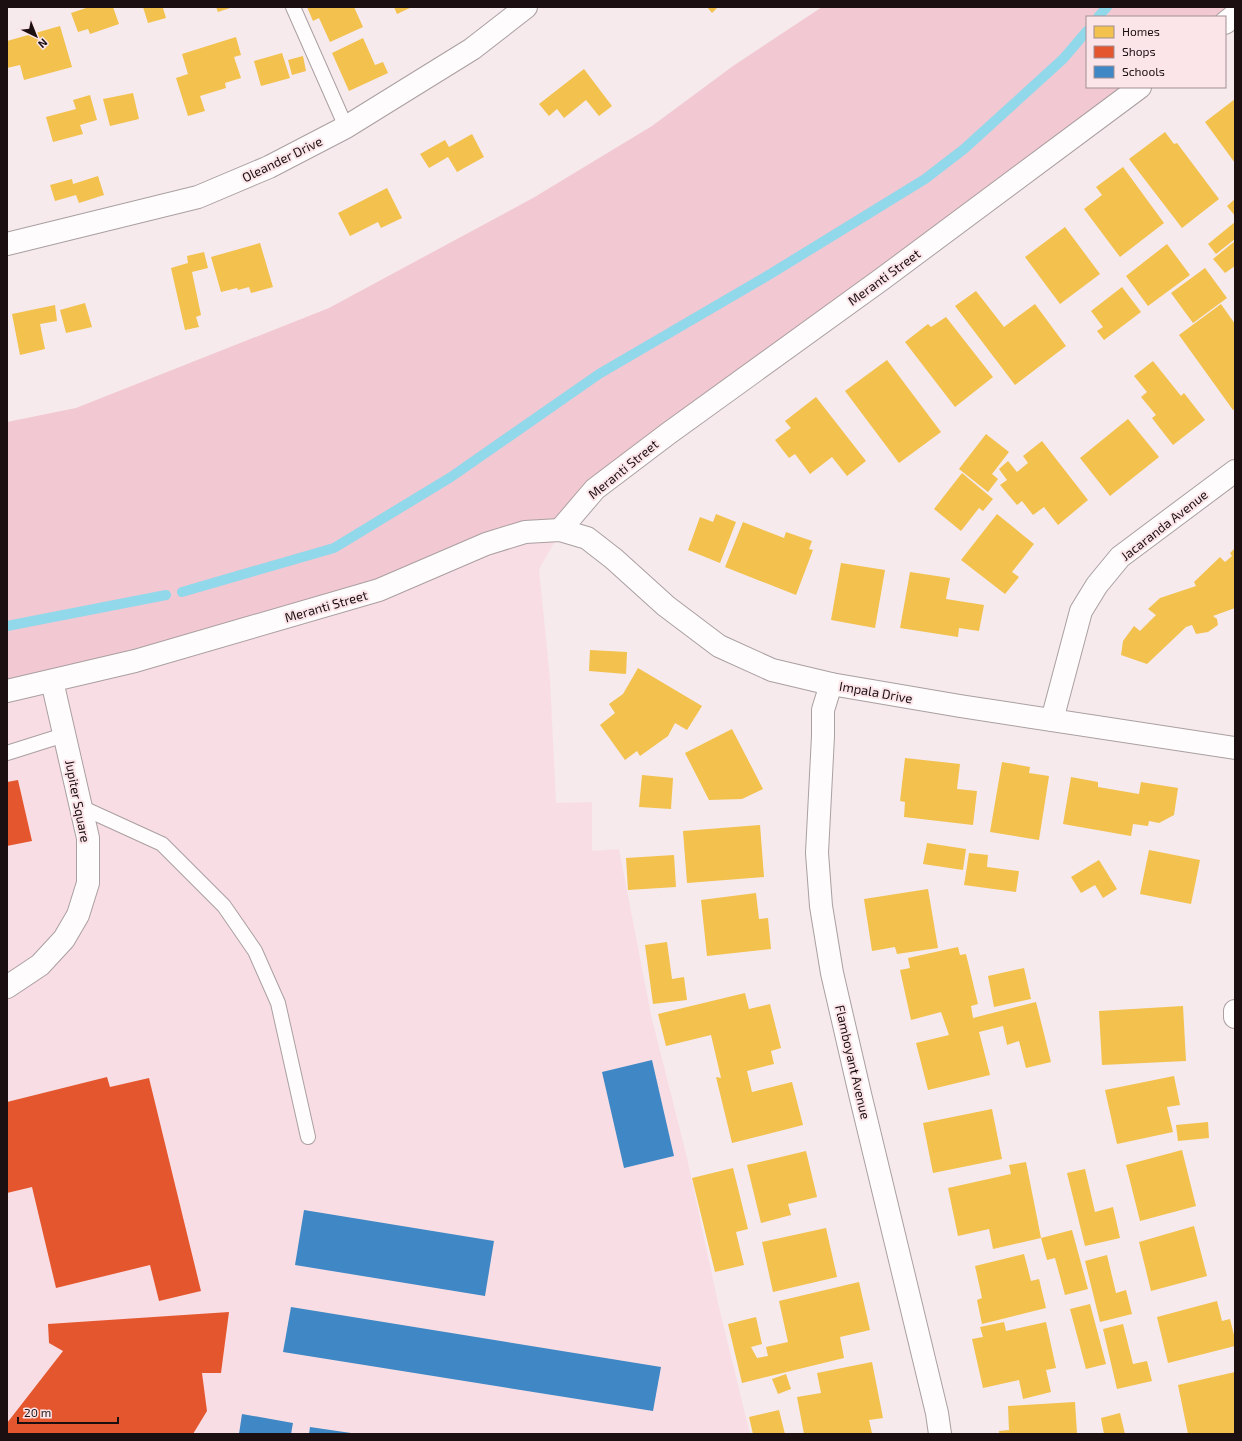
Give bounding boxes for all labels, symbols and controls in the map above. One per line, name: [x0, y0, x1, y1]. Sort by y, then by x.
north arrow: [16, 16, 56, 56]
legend: [1086, 16, 1226, 88]
text: Homes: [1122, 24, 1160, 38]
text: N: [36, 36, 51, 51]
text: Shops: [1122, 44, 1156, 58]
text: Schools: [1122, 64, 1165, 78]
street label: Oleander Drive: [239, 133, 325, 185]
street label: Meranti Street: [845, 245, 923, 309]
street label: Meranti Street: [585, 436, 661, 502]
street label: Jacaranda Avenue: [1117, 486, 1211, 564]
street label: Meranti Street: [283, 587, 369, 625]
street label: Impala Drive: [838, 678, 914, 706]
street label: Jupiter Square: [62, 758, 94, 844]
street label: Flamboyant Avenue: [832, 1003, 874, 1121]
scale bar: [18, 1399, 118, 1425]
text: 20 m: [24, 1405, 51, 1419]

